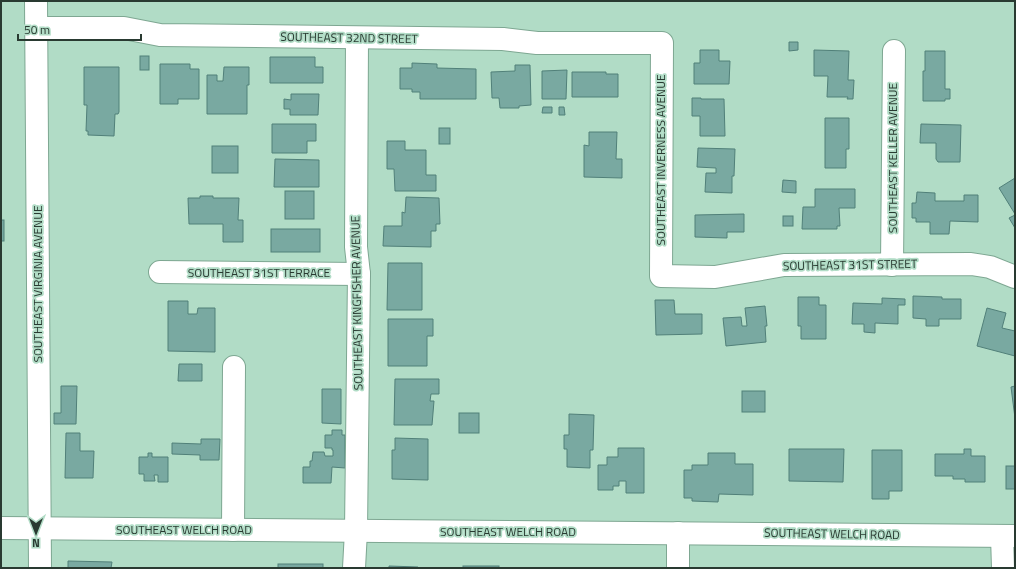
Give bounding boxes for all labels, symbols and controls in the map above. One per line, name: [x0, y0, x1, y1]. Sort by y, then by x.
scale bar: [18, 16, 141, 42]
text: 50 m: [24, 20, 50, 39]
street label: SOUTHEAST 32ND STREET: [280, 27, 419, 48]
street label: SOUTHEAST INVERNESS AVENUE: [651, 74, 670, 246]
street label: SOUTHEAST KELLER AVENUE: [883, 83, 902, 233]
street label: SOUTHEAST VIRGINIA AVENUE: [28, 205, 47, 363]
street label: SOUTHEAST KINGFISHER AVENUE: [345, 215, 368, 390]
street label: SOUTHEAST 31ST STREET: [783, 254, 918, 275]
street label: SOUTHEAST 31ST TERRACE: [188, 263, 331, 282]
north arrow: [16, 513, 56, 553]
street label: SOUTHEAST WELCH ROAD: [116, 520, 252, 539]
street label: SOUTHEAST WELCH ROAD: [440, 522, 576, 541]
street label: SOUTHEAST WELCH ROAD: [764, 523, 900, 544]
text: N: [32, 535, 40, 551]

